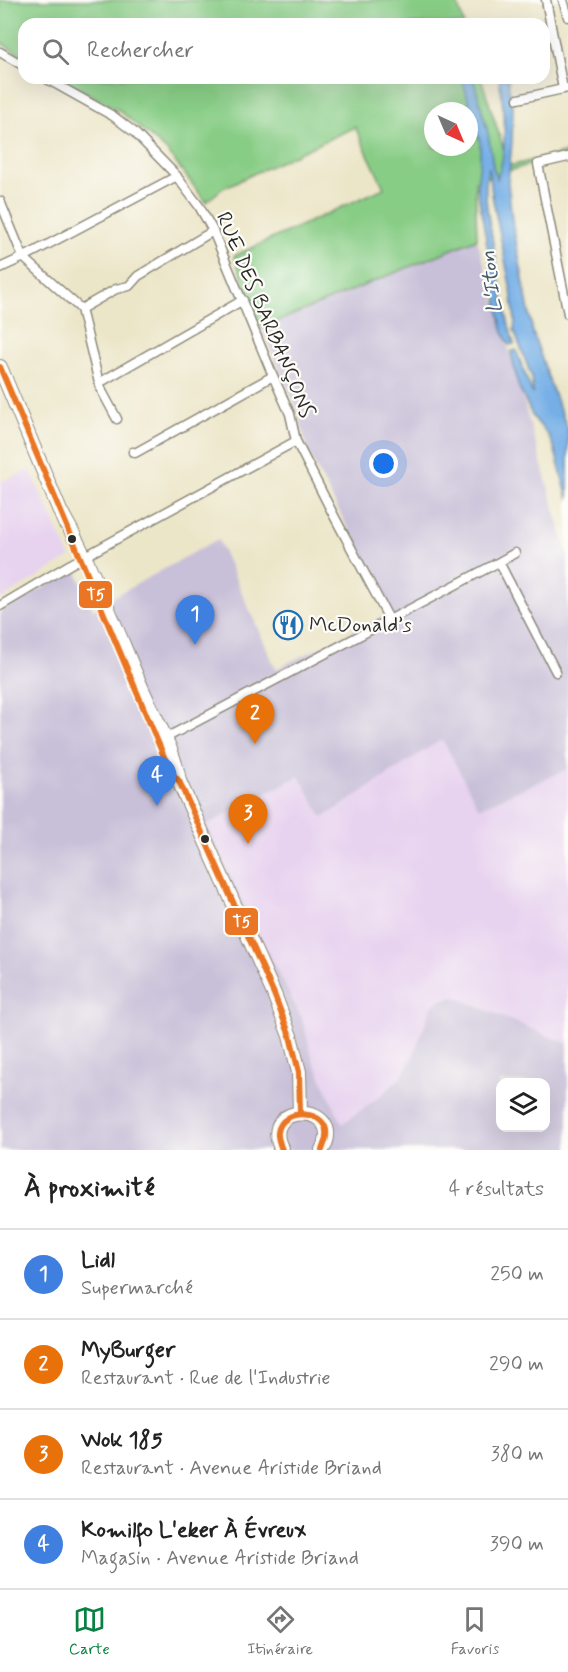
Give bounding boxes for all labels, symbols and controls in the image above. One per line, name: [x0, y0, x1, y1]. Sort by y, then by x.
search box: [18, 18, 550, 84]
icon: search: [39, 35, 72, 68]
text: Rechercher: [87, 37, 194, 65]
north arrow: [424, 102, 478, 156]
street label: RUE DES BARBANÇONS: [209, 208, 321, 423]
water label: L'Iton: [474, 249, 510, 315]
your location: [369, 449, 398, 478]
unlabelled marker: [66, 533, 78, 545]
line badge: T5: [78, 580, 113, 609]
text: T5: [87, 585, 106, 606]
pin: 1: [176, 596, 214, 645]
restaurant icon: McDonald’s: [272, 609, 304, 641]
place label: McDonald’s: [309, 611, 412, 639]
pin: 2: [236, 694, 274, 744]
pin: 4: [138, 756, 176, 806]
pin: 3: [228, 794, 268, 844]
unlabelled marker: [199, 833, 211, 845]
line badge: T5: [224, 907, 259, 936]
text: T5: [233, 912, 252, 933]
map controls: [496, 1078, 550, 1132]
button: layers: [496, 1078, 550, 1132]
text: À proximité: [24, 1172, 155, 1206]
text: 4 résultats: [449, 1176, 544, 1203]
text: Lidl: [81, 1247, 115, 1275]
text: 1: [39, 1261, 48, 1288]
text: 250 m: [490, 1261, 544, 1288]
text: Supermarché: [81, 1275, 193, 1302]
text: MyBurger: [81, 1337, 175, 1365]
text: 2: [39, 1351, 48, 1378]
text: 290 m: [489, 1351, 544, 1378]
text: Restaurant · Rue de l'Industrie: [81, 1365, 331, 1392]
text: Wok 185: [81, 1427, 163, 1455]
text: 3: [39, 1441, 48, 1468]
text: 380 m: [491, 1441, 544, 1468]
text: Restaurant · Avenue Aristide Briand: [81, 1455, 382, 1482]
text: Komilfo L'eker À Évreux: [81, 1517, 306, 1545]
text: 4: [38, 1531, 49, 1558]
text: 390 m: [490, 1531, 544, 1558]
text: Magasin · Avenue Aristide Briand: [81, 1545, 359, 1572]
tab: Carte: [69, 1603, 110, 1660]
tab: Itinéraire: [247, 1603, 313, 1660]
tab: Favoris: [451, 1603, 499, 1660]

